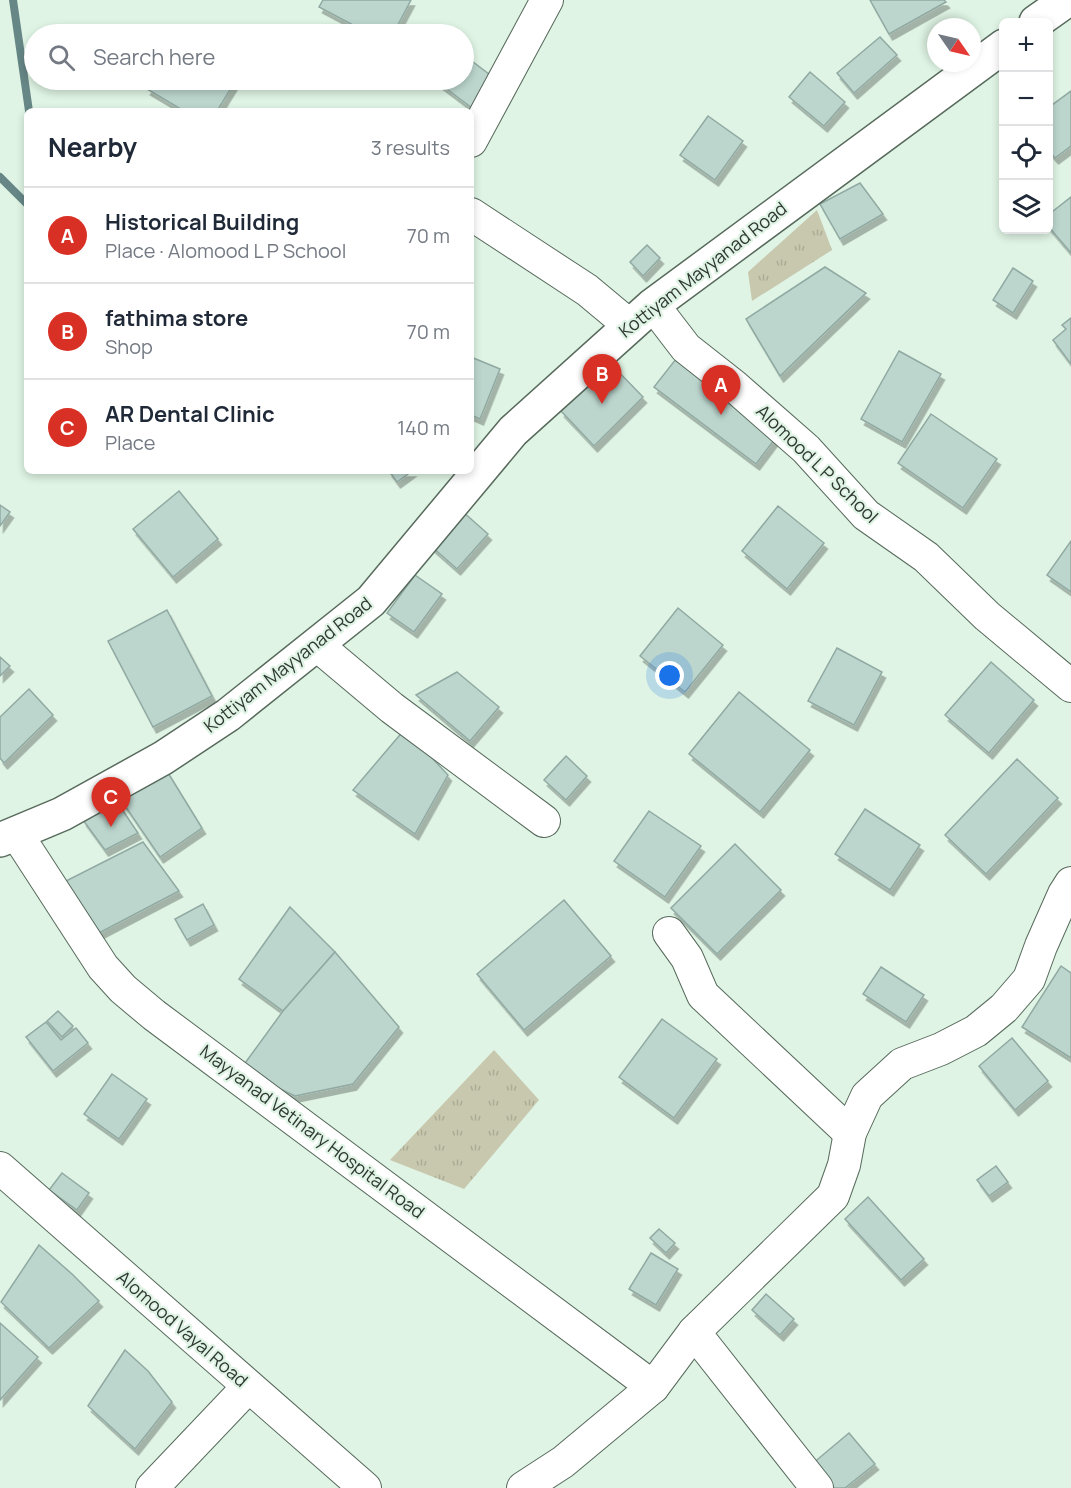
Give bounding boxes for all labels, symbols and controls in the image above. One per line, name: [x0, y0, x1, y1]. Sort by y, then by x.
north arrow: [927, 18, 981, 72]
map controls: [999, 18, 1053, 234]
button: +: [999, 18, 1053, 72]
search box: [24, 24, 474, 90]
icon: search: [45, 41, 78, 74]
text: Search here: [93, 42, 215, 72]
button: −: [999, 72, 1053, 126]
button: locate: [999, 126, 1053, 180]
text: Nearby: [48, 129, 137, 165]
text: 3 results: [371, 134, 450, 161]
button: layers: [999, 180, 1053, 234]
street label: Kottiyam Mayyanad Road: [613, 196, 791, 342]
text: Historical Building: [105, 207, 299, 237]
text: A: [61, 222, 74, 249]
text: 70 m: [407, 222, 450, 249]
text: Place · Alomood L P School: [105, 237, 346, 264]
text: fathima store: [105, 303, 248, 333]
text: B: [61, 318, 74, 345]
text: 70 m: [407, 318, 450, 345]
text: Shop: [105, 333, 153, 360]
pin: B: [582, 354, 622, 404]
pin: A: [702, 366, 740, 415]
text: AR Dental Clinic: [105, 399, 275, 429]
street label: Alomood L P School: [752, 399, 884, 528]
text: C: [60, 414, 75, 441]
text: 140 m: [397, 414, 450, 441]
text: Place: [105, 429, 155, 456]
street label: Kottiyam Mayyanad Road: [198, 591, 376, 737]
your location: [655, 661, 684, 690]
pin: C: [92, 778, 130, 827]
street label: Mayyanad Vetinary Hospital Road: [196, 1039, 430, 1224]
street label: Alomood Vayal Road: [112, 1265, 253, 1392]

